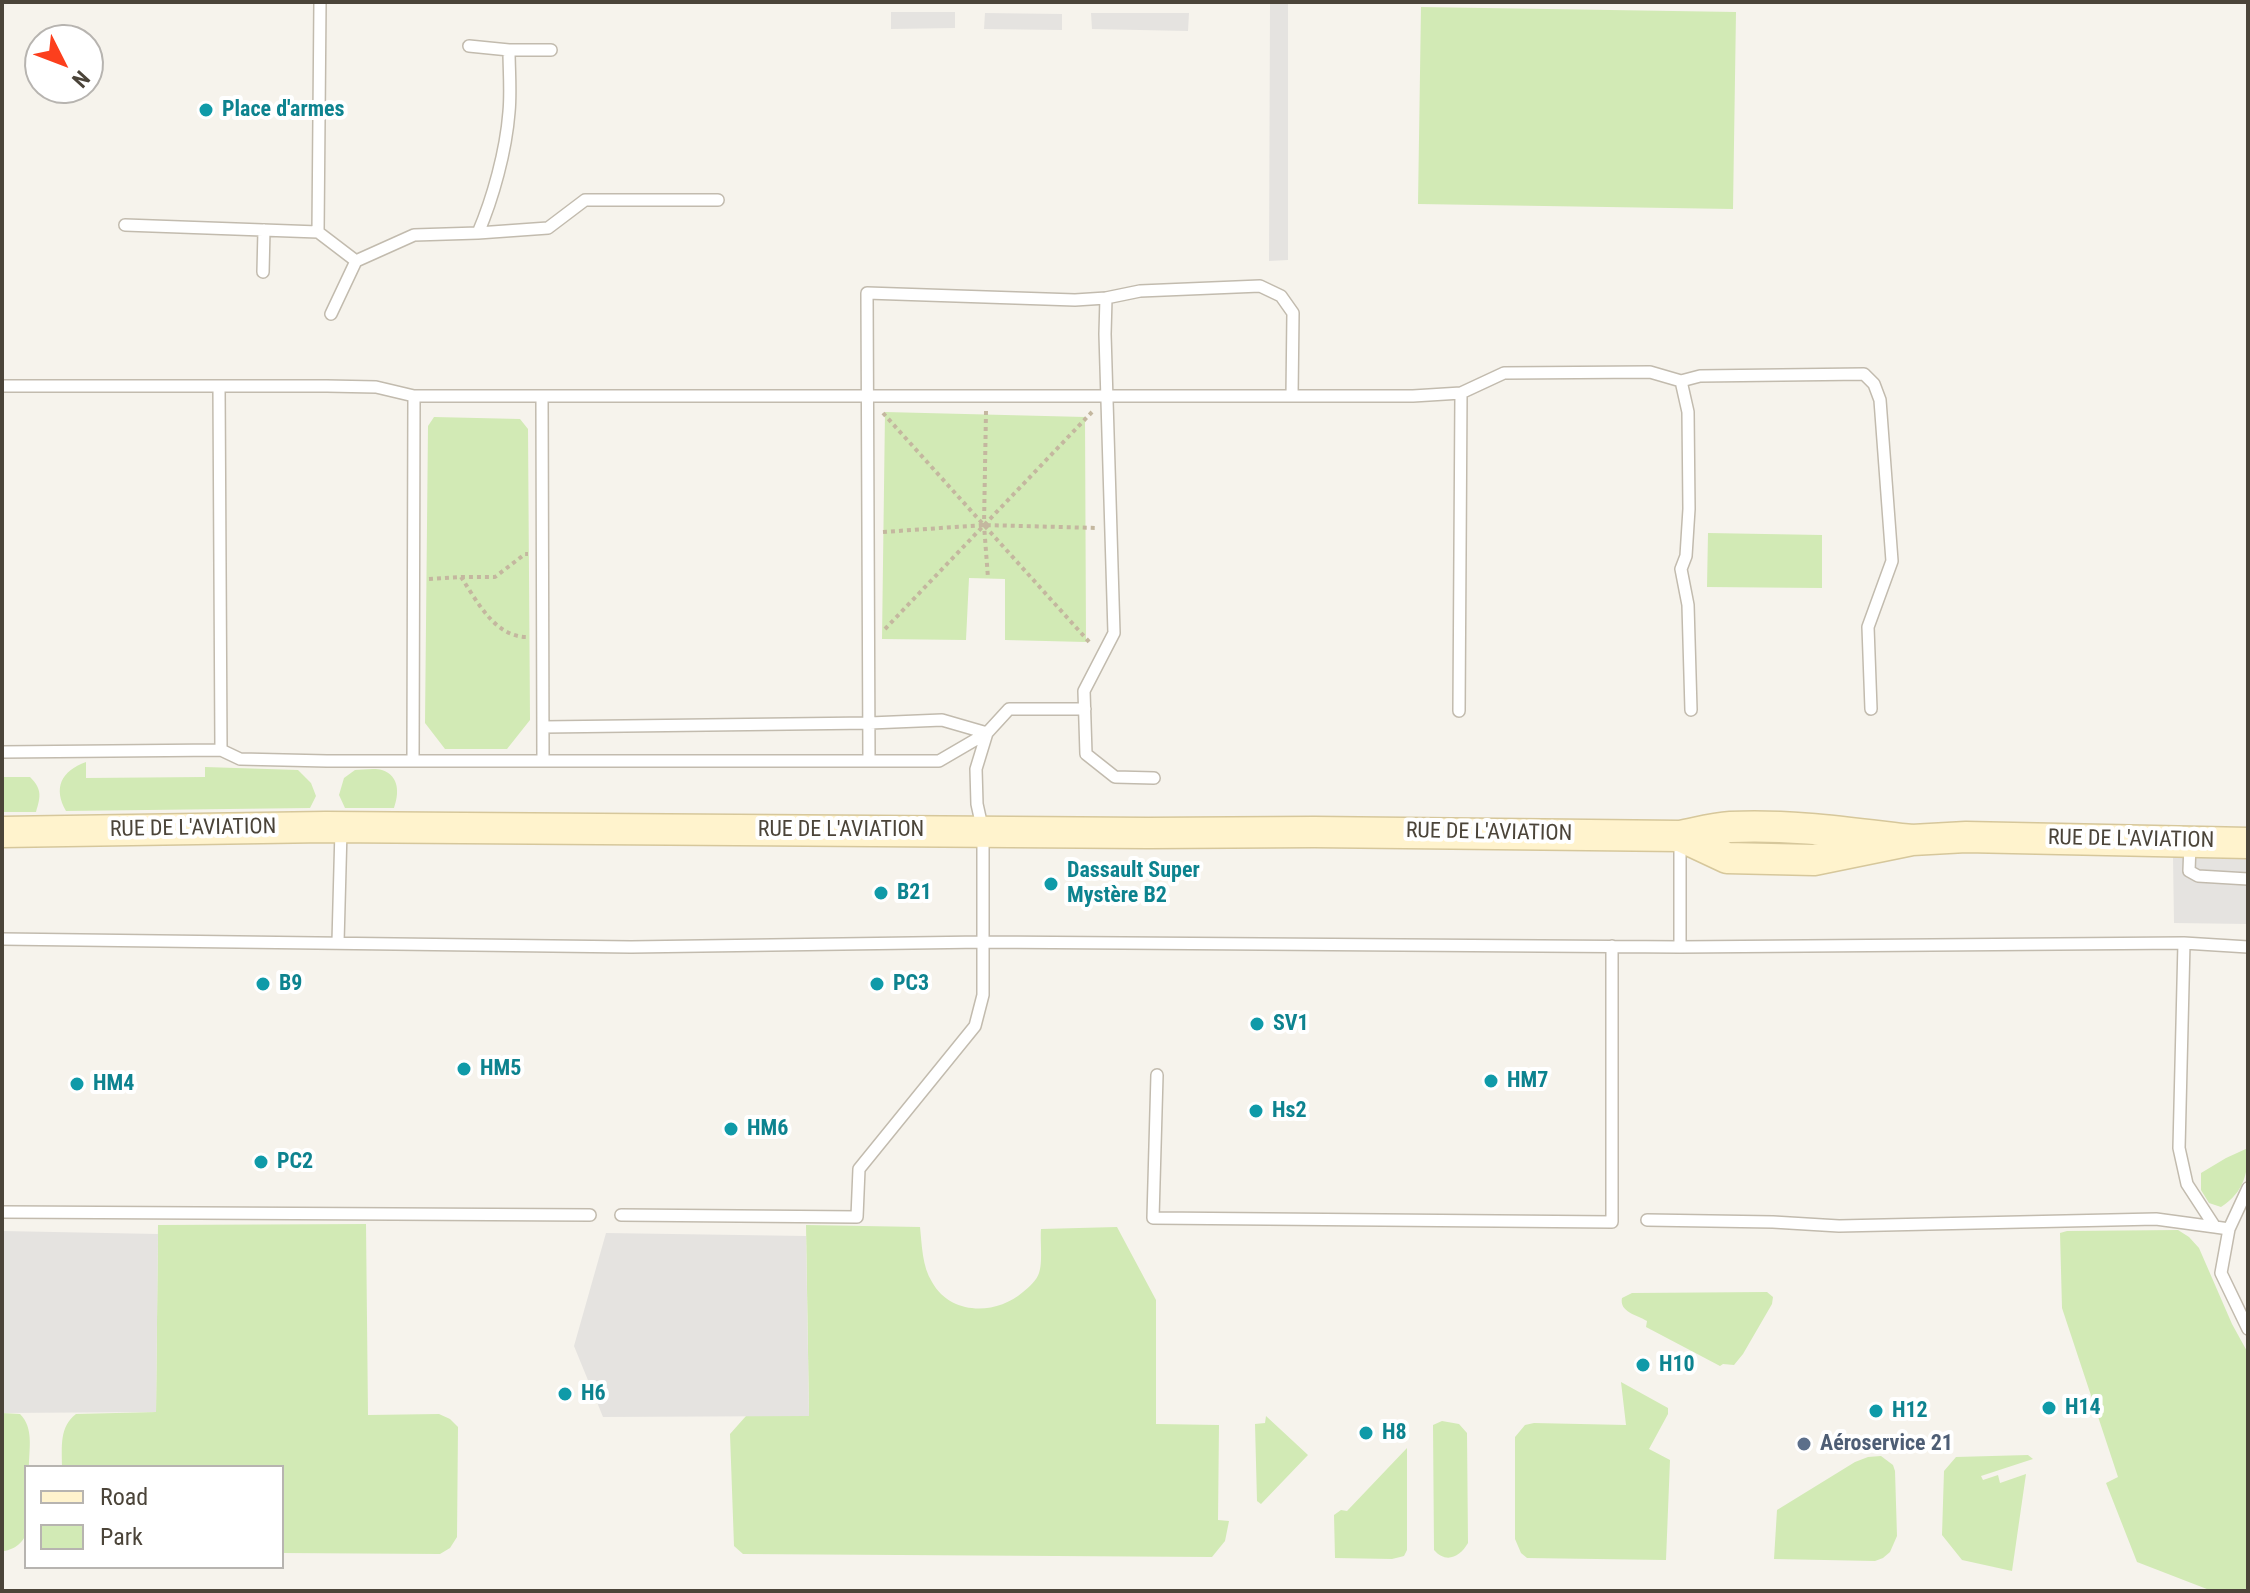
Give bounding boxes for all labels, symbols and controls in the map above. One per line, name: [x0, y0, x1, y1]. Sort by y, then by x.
north arrow: [24, 24, 104, 104]
text: N: [67, 66, 95, 92]
place label: Place d'armes: [222, 97, 345, 123]
marker: Place d'armes: [197, 101, 215, 119]
street label: RUE DE L'AVIATION: [110, 814, 276, 844]
street label: RUE DE L'AVIATION: [758, 817, 924, 843]
street label: RUE DE L'AVIATION: [1406, 818, 1572, 848]
street label: RUE DE L'AVIATION: [2048, 825, 2214, 855]
place label: Dassault Super Mystère B2: [1067, 858, 1200, 910]
marker: Dassault Super Mystère B2: [1042, 875, 1060, 893]
place label: B21: [897, 880, 932, 906]
marker: B21: [872, 884, 890, 902]
place label: B9: [279, 971, 302, 997]
place label: PC3: [893, 971, 929, 997]
marker: B9: [254, 975, 272, 993]
marker: PC3: [868, 975, 886, 993]
place label: SV1: [1273, 1011, 1309, 1037]
marker: SV1: [1248, 1015, 1266, 1033]
place label: HM5: [480, 1056, 521, 1082]
marker: HM5: [455, 1060, 473, 1078]
place label: HM7: [1507, 1068, 1548, 1094]
place label: HM4: [93, 1071, 134, 1097]
marker: HM7: [1482, 1072, 1500, 1090]
marker: HM4: [68, 1075, 86, 1093]
place label: Hs2: [1272, 1098, 1307, 1124]
marker: Hs2: [1247, 1102, 1265, 1120]
place label: HM6: [747, 1116, 788, 1142]
marker: HM6: [722, 1120, 740, 1138]
place label: PC2: [277, 1149, 313, 1175]
marker: PC2: [252, 1153, 270, 1171]
place label: H10: [1659, 1352, 1695, 1378]
marker: H10: [1634, 1356, 1652, 1374]
place label: H6: [581, 1381, 606, 1407]
marker: H6: [556, 1385, 574, 1403]
place label: H14: [2065, 1395, 2101, 1421]
place label: H12: [1892, 1398, 1928, 1424]
marker: H14: [2040, 1399, 2058, 1417]
marker: H12: [1867, 1402, 1885, 1420]
place label: H8: [1382, 1420, 1407, 1446]
marker: H8: [1357, 1424, 1375, 1442]
place label: Aéroservice 21: [1820, 1431, 1953, 1457]
marker: Aéroservice 21: [1795, 1435, 1813, 1453]
legend: [24, 1465, 284, 1569]
text: Road: [100, 1483, 148, 1511]
text: Park: [100, 1523, 143, 1551]

